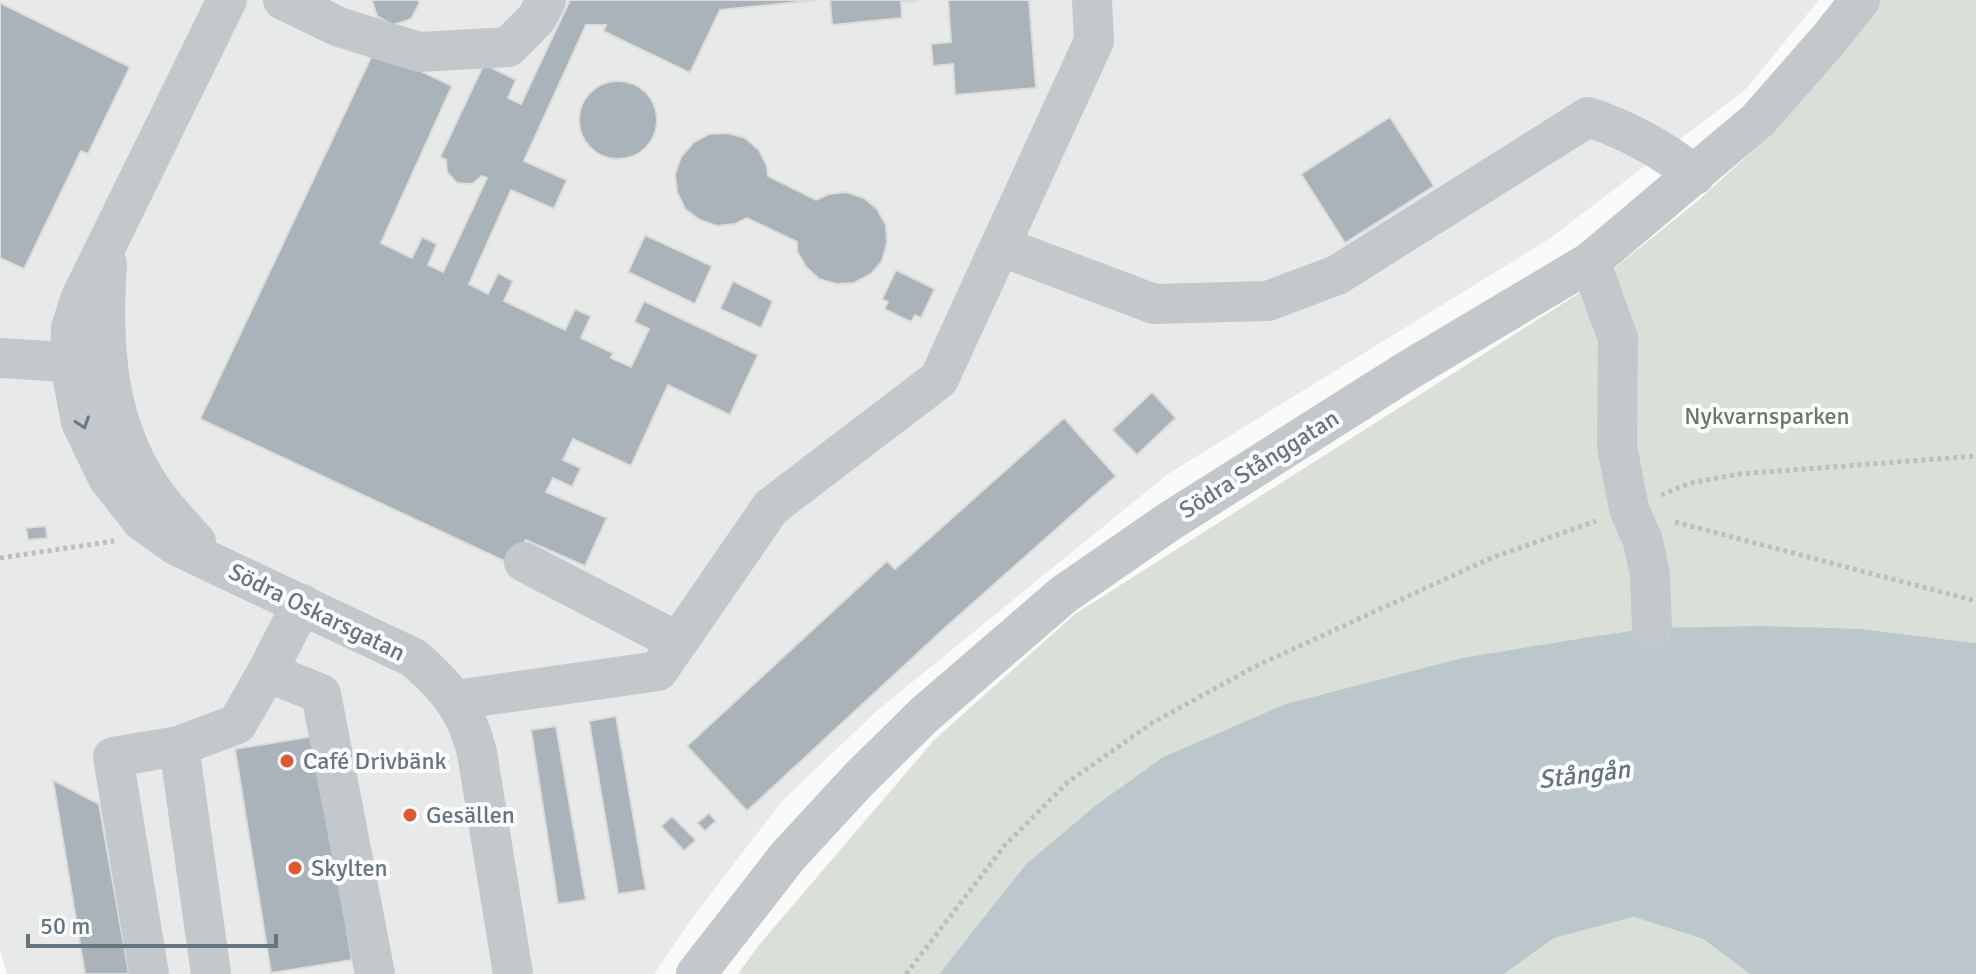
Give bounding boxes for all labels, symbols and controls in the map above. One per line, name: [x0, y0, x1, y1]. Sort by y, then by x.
park label: Nykvarnsparken: [1684, 401, 1850, 431]
street label: Södra Stånggatan: [1174, 403, 1344, 525]
one-way arrow: [73, 415, 89, 429]
street label: Södra Oskarsgatan: [224, 556, 410, 668]
place label: Café Drivbänk: [303, 746, 447, 776]
marker: Café Drivbänk: [278, 752, 296, 770]
water label: Stångån: [1537, 753, 1633, 796]
place label: Gesällen: [426, 800, 515, 830]
marker: Gesällen: [401, 806, 419, 824]
place label: Skylten: [311, 853, 388, 883]
marker: Skylten: [286, 859, 304, 877]
scale bar: [28, 898, 276, 948]
text: 50 m: [40, 911, 90, 941]

